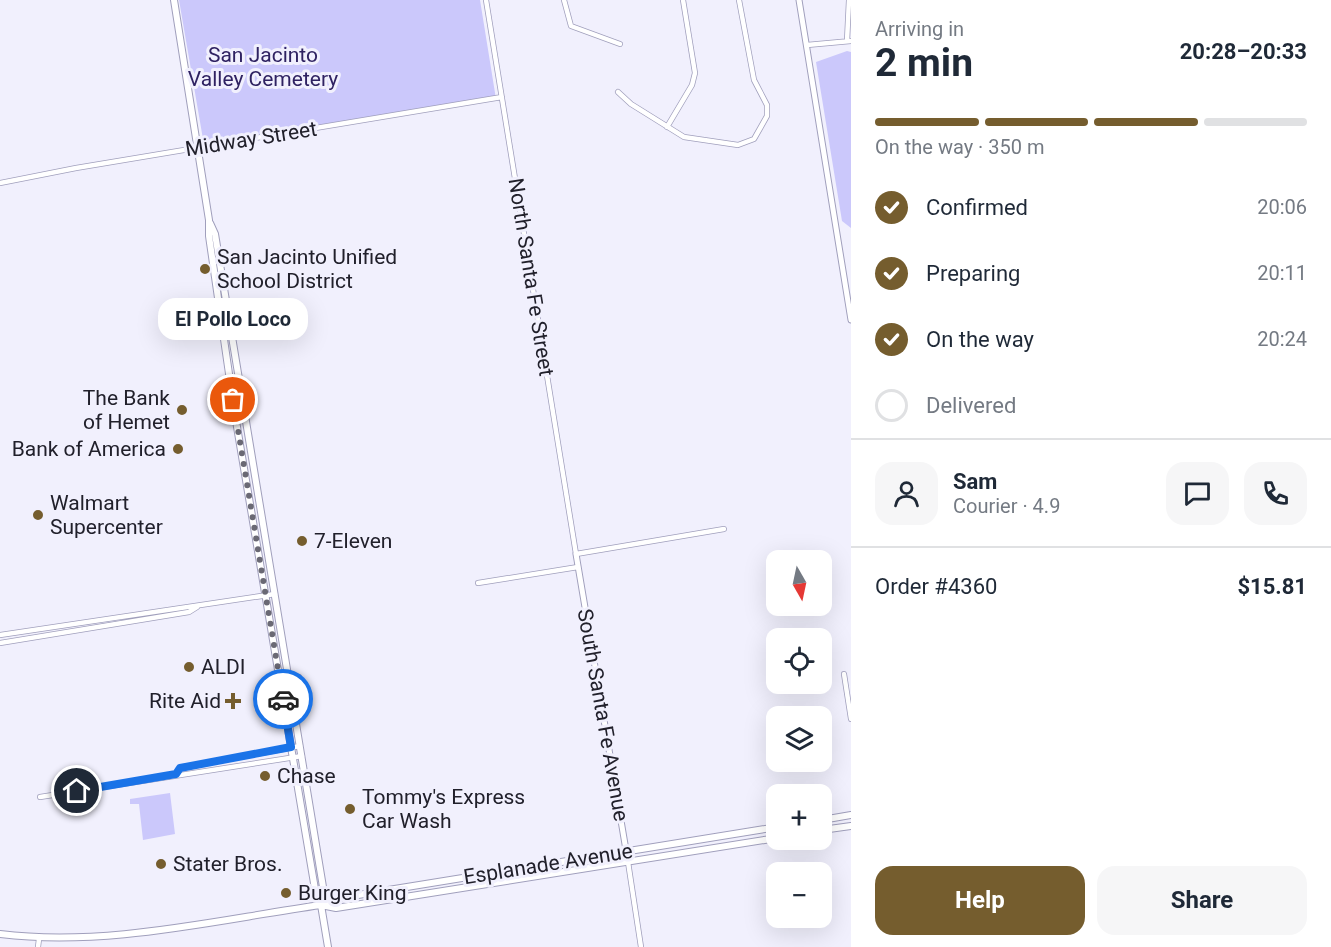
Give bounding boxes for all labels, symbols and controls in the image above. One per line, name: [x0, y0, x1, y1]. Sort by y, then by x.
text: Arriving in: [875, 17, 964, 41]
text: 20:28–20:33: [1180, 39, 1307, 64]
text: 2 min: [875, 40, 973, 86]
park label: San Jacinto Valley Cemetery: [188, 43, 338, 91]
street label: Midway Street: [183, 117, 319, 161]
text: On the way · 350 m: [875, 135, 1044, 159]
street label: North Santa Fe Street: [503, 176, 559, 378]
icon: check: [875, 191, 908, 224]
text: Confirmed: [926, 195, 1028, 220]
text: 20:06: [1257, 195, 1307, 219]
place label: San Jacinto Unified School District: [217, 245, 397, 293]
icon: check: [875, 257, 908, 290]
text: Preparing: [926, 261, 1020, 286]
text: 20:11: [1257, 261, 1307, 285]
marker: San Jacinto Unified School District: [198, 262, 212, 276]
callout: El Pollo Loco: [158, 298, 308, 340]
text: El Pollo Loco: [175, 307, 291, 331]
icon: check: [875, 323, 908, 356]
text: On the way: [926, 327, 1034, 352]
text: 20:24: [1257, 327, 1307, 351]
pin: [207, 374, 258, 425]
icon: bag: [216, 383, 249, 416]
place label: The Bank of Hemet: [83, 386, 170, 434]
text: Delivered: [926, 393, 1016, 418]
marker: The Bank of Hemet: [175, 403, 189, 417]
place label: Bank of America: [12, 437, 166, 461]
marker: Bank of America: [171, 442, 185, 456]
button: person: [875, 462, 938, 525]
button: chat: [1166, 462, 1229, 525]
button: phone: [1244, 462, 1307, 525]
text: Sam: [953, 469, 997, 494]
place label: Walmart Supercenter: [50, 491, 163, 539]
text: Courier · 4.9: [953, 494, 1060, 518]
marker: Walmart Supercenter: [31, 508, 45, 522]
place label: 7-Eleven: [314, 529, 392, 553]
marker: 7-Eleven: [295, 534, 309, 548]
north arrow: [766, 550, 832, 616]
map controls: [766, 550, 832, 928]
text: Order #4360: [875, 574, 997, 599]
text: $15.81: [1238, 574, 1307, 599]
street label: South Santa Fe Avenue: [573, 607, 633, 823]
button: locate: [766, 628, 832, 694]
place label: ALDI: [201, 655, 246, 679]
marker: ALDI: [182, 660, 196, 674]
courier: [253, 669, 313, 729]
icon: car: [267, 683, 300, 716]
place label: Rite Aid: [149, 689, 221, 713]
marker: Rite Aid: [226, 694, 240, 708]
button: layers: [766, 706, 832, 772]
place label: Chase: [277, 764, 336, 788]
pin: [51, 765, 102, 816]
marker: Chase: [258, 769, 272, 783]
icon: home: [60, 774, 93, 807]
button: +: [766, 784, 832, 850]
place label: Tommy's Express Car Wash: [362, 785, 525, 833]
marker: Tommy's Express Car Wash: [343, 802, 357, 816]
street label: Esplanade Avenue: [462, 839, 634, 889]
place label: Stater Bros.: [173, 852, 282, 876]
marker: Stater Bros.: [154, 857, 168, 871]
button: −: [766, 862, 832, 928]
button: Help: [875, 866, 1085, 935]
button: Share: [1097, 866, 1307, 935]
place label: Burger King: [298, 881, 407, 905]
marker: Burger King: [279, 886, 293, 900]

